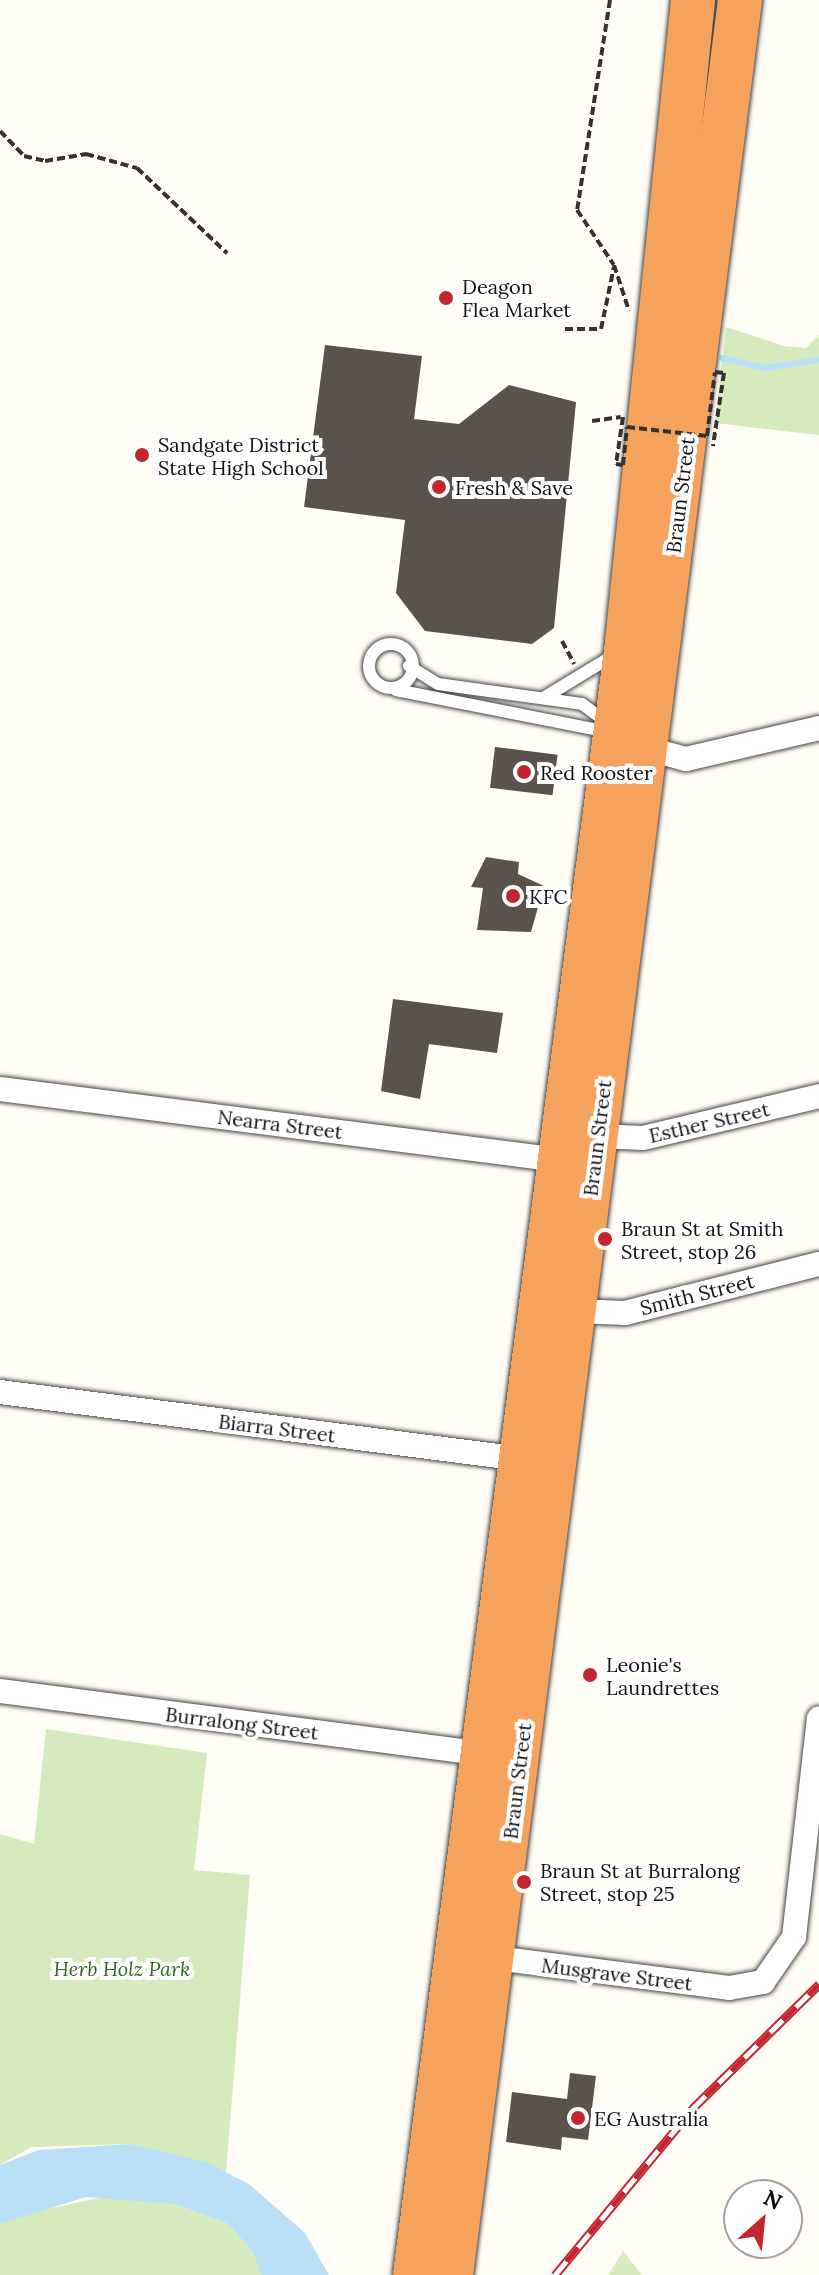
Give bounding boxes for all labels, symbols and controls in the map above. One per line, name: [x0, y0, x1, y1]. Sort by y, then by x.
place label: Deagon Flea Market: [462, 274, 571, 321]
marker: Deagon Flea Market: [437, 289, 455, 307]
place label: Sandgate District State High School: [158, 432, 324, 479]
street label: Braun Street: [661, 435, 699, 555]
marker: Sandgate District State High School: [133, 446, 151, 464]
place label: Fresh & Save: [455, 475, 573, 499]
marker: Fresh & Save: [430, 478, 448, 496]
place label: Red Rooster: [540, 760, 653, 784]
marker: Red Rooster: [515, 763, 533, 781]
place label: KFC: [529, 884, 567, 908]
marker: KFC: [504, 887, 522, 905]
street label: Braun Street: [578, 1078, 616, 1198]
street label: Esther Street: [646, 1096, 772, 1148]
street label: Nearra Street: [216, 1104, 344, 1144]
place label: Braun St at Smith Street, stop 26: [621, 1216, 784, 1263]
marker: Braun St at Smith Street, stop 26: [596, 1230, 614, 1248]
street label: Smith Street: [637, 1268, 757, 1320]
street label: Biarra Street: [217, 1409, 337, 1447]
place label: Leonie's Laundrettes: [606, 1652, 719, 1699]
marker: Leonie's Laundrettes: [581, 1666, 599, 1684]
street label: Burralong Street: [164, 1702, 320, 1744]
street label: Braun Street: [498, 1721, 536, 1841]
place label: Braun St at Burralong Street, stop 25: [540, 1858, 740, 1905]
marker: Braun St at Burralong Street, stop 25: [515, 1873, 533, 1891]
street label: Musgrave Street: [540, 1953, 694, 1995]
park label: Herb Holz Park: [54, 1956, 190, 1980]
place label: EG Australia: [594, 2106, 709, 2130]
marker: EG Australia: [569, 2109, 587, 2127]
north arrow: [723, 2179, 803, 2259]
text: N: [759, 2183, 787, 2216]

